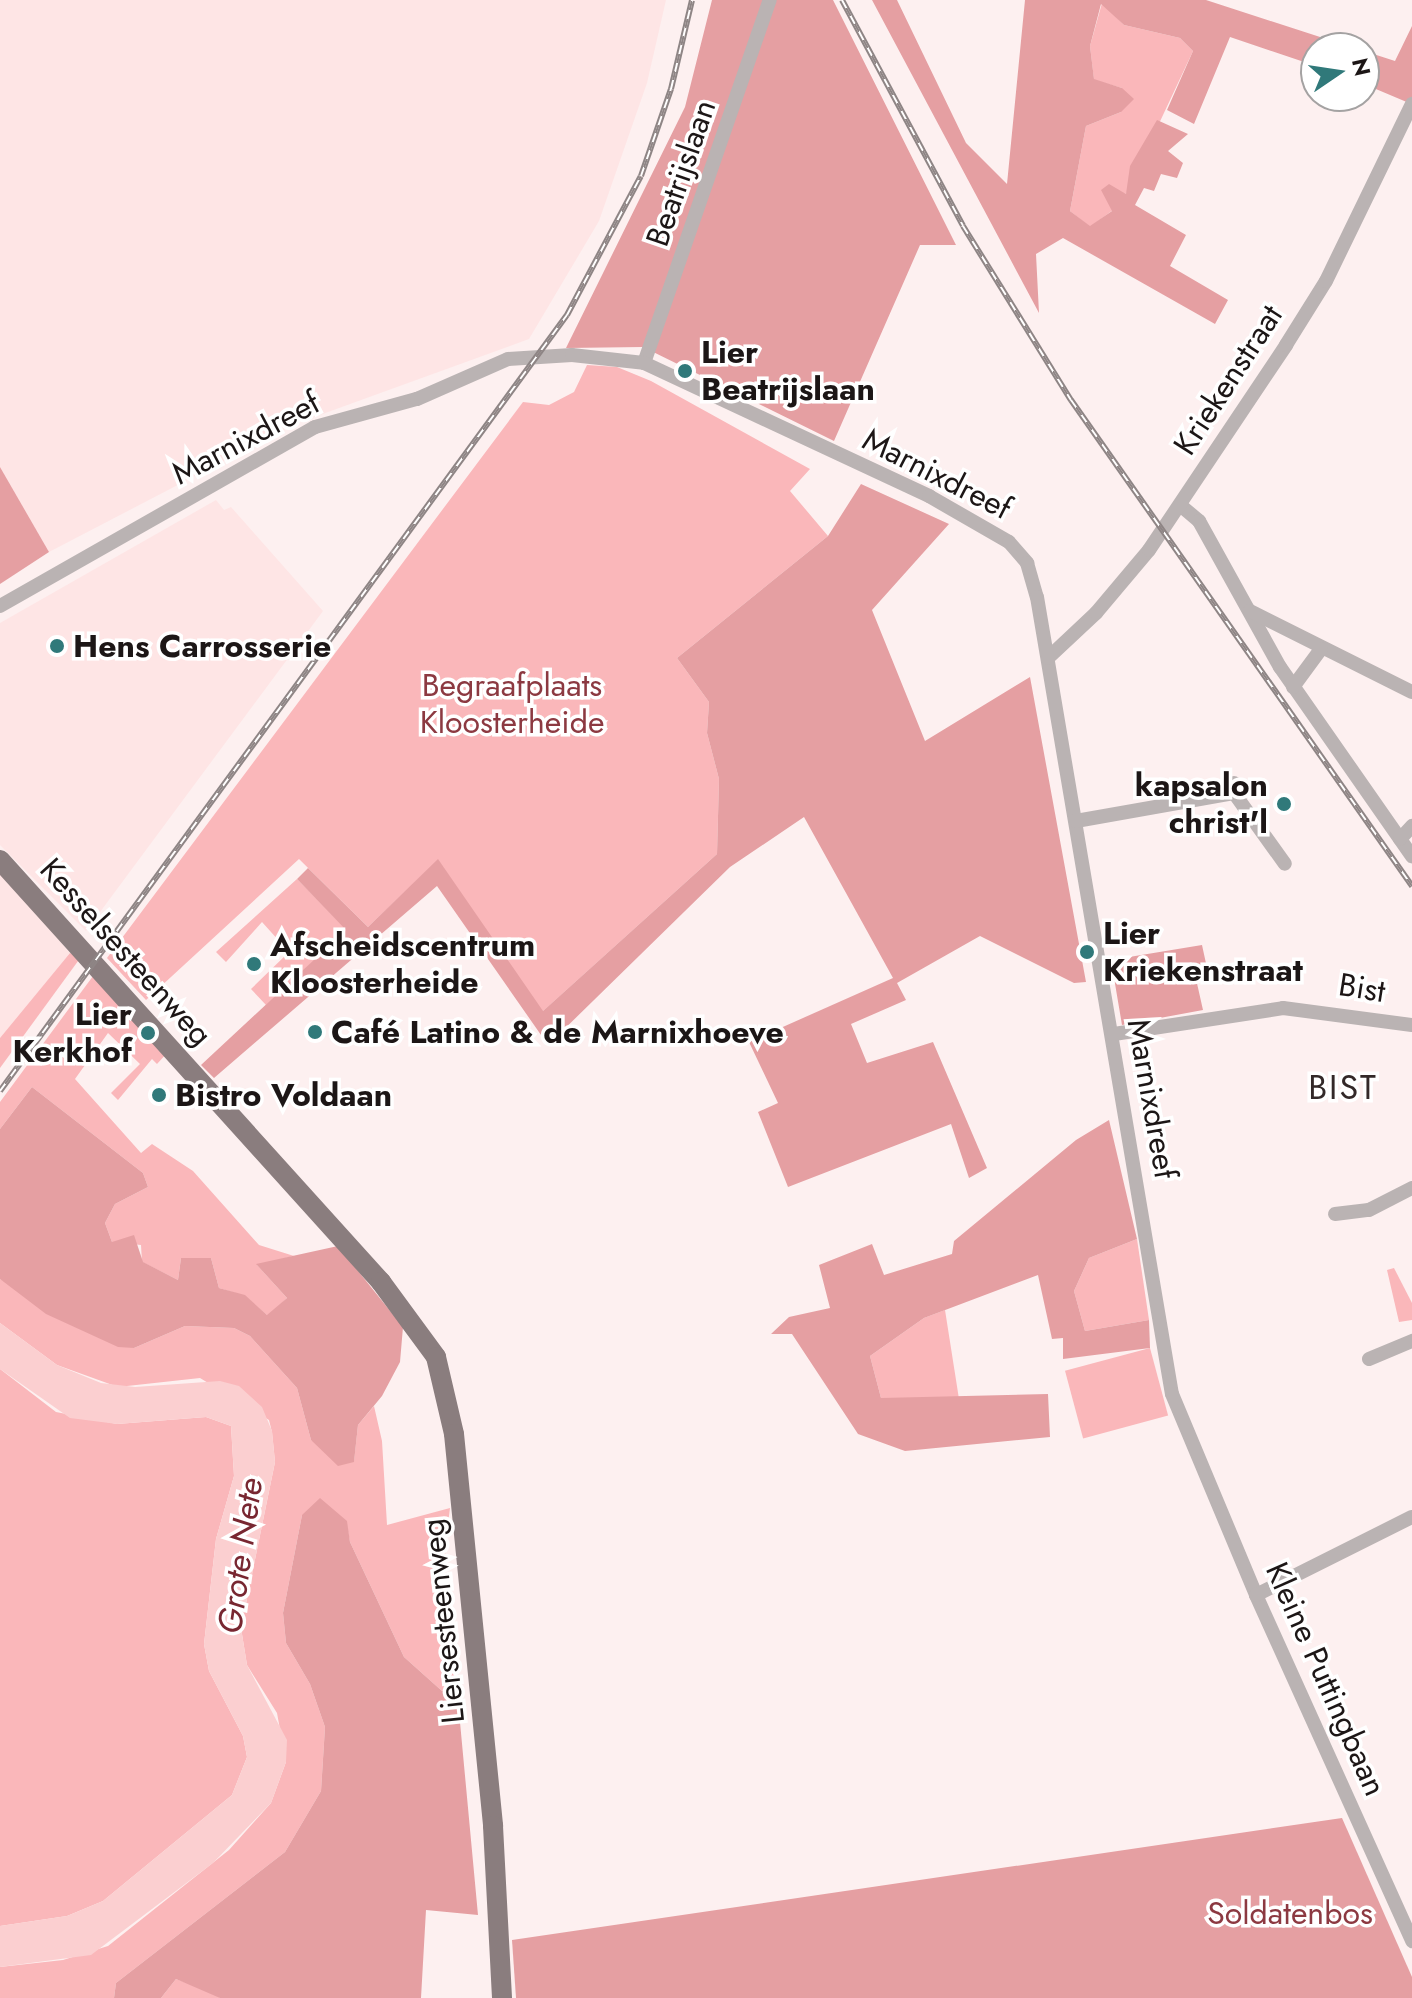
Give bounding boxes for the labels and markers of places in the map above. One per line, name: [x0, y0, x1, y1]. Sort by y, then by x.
place label: Lier Beatrijslaan: [701, 334, 875, 409]
marker: Lier Beatrijslaan: [676, 362, 694, 380]
place label: Hens Carrosserie: [73, 627, 331, 665]
marker: Hens Carrosserie: [48, 637, 66, 655]
place label: kapsalon christ'l: [1135, 767, 1268, 842]
marker: kapsalon christ'l: [1275, 795, 1293, 813]
place label: Lier Kriekenstraat: [1103, 915, 1303, 990]
place label: Afscheidscentrum Kloosterheide: [270, 927, 535, 1002]
marker: Lier Kriekenstraat: [1078, 943, 1096, 961]
marker: Afscheidscentrum Kloosterheide: [245, 955, 263, 973]
place label: Lier Kerkhof: [13, 996, 132, 1071]
place label: Café Latino & de Marnixhoeve: [331, 1013, 784, 1051]
marker: Café Latino & de Marnixhoeve: [306, 1023, 324, 1041]
marker: Lier Kerkhof: [139, 1024, 157, 1042]
place label: Bistro Voldaan: [175, 1076, 392, 1114]
marker: Bistro Voldaan: [150, 1086, 168, 1104]

